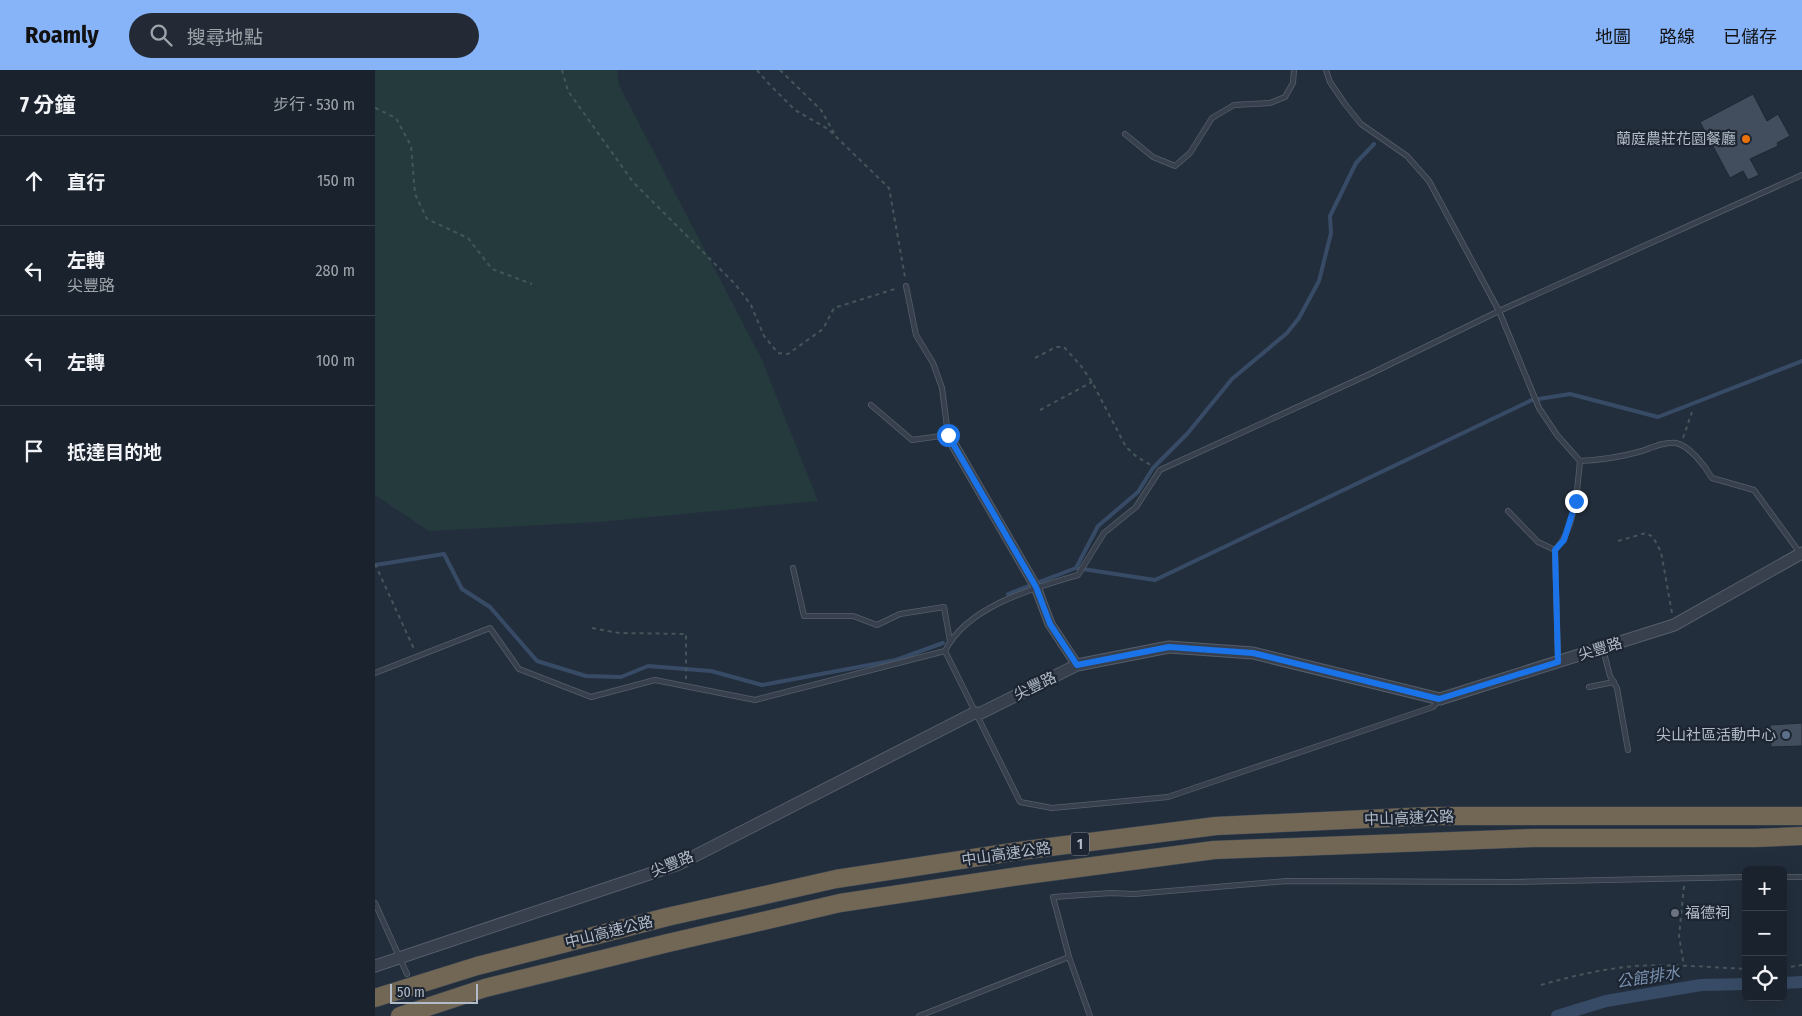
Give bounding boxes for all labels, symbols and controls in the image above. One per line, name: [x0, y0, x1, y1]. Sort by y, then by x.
search box: [129, 13, 479, 58]
text: Roamly: [25, 21, 99, 49]
icon: search: [147, 21, 175, 49]
text: 搜尋地點: [187, 26, 263, 49]
text: 地圖: [1595, 26, 1631, 48]
text: 路線: [1659, 26, 1695, 48]
text: 已儲存: [1723, 26, 1777, 48]
text: 7 分鐘: [20, 92, 75, 118]
text: 步行 · 530 m: [273, 95, 355, 114]
place label: 蘭庭農莊花園餐廳: [1616, 130, 1736, 148]
marker: 蘭庭農莊花園餐廳: [1740, 133, 1752, 145]
icon: ahead: [20, 167, 48, 195]
text: 直行: [67, 171, 105, 194]
text: 150 m: [317, 171, 355, 190]
text: 左轉: [67, 249, 105, 272]
icon: left: [20, 257, 48, 285]
text: 280 m: [316, 261, 355, 280]
text: 尖豐路: [67, 276, 115, 295]
icon: left: [20, 347, 48, 375]
text: 左轉: [67, 351, 105, 374]
text: 100 m: [316, 351, 355, 370]
route start: [937, 424, 960, 447]
icon: arrive: [20, 437, 48, 465]
text: 抵達目的地: [67, 441, 162, 464]
route end: [1565, 490, 1588, 513]
street label: 尖豐路: [1576, 634, 1624, 664]
street label: 尖豐路: [1011, 668, 1059, 704]
place label: 尖山社區活動中心: [1656, 726, 1776, 744]
marker: 尖山社區活動中心: [1780, 729, 1792, 741]
street label: 中山高速公路: [1364, 807, 1454, 829]
road number: 1: [1071, 832, 1089, 856]
street label: 中山高速公路: [960, 839, 1052, 869]
street label: 尖豐路: [648, 847, 696, 881]
map controls: [1742, 866, 1787, 1001]
button: +: [1742, 866, 1787, 911]
place label: 福德祠: [1685, 904, 1730, 922]
marker: 福德祠: [1669, 907, 1681, 919]
button: −: [1742, 911, 1787, 956]
street label: 中山高速公路: [563, 912, 655, 952]
button: locate: [1742, 956, 1787, 1001]
water label: 公館排水: [1615, 962, 1682, 991]
scale bar: [390, 981, 477, 1004]
text: 50 m: [397, 984, 425, 1001]

